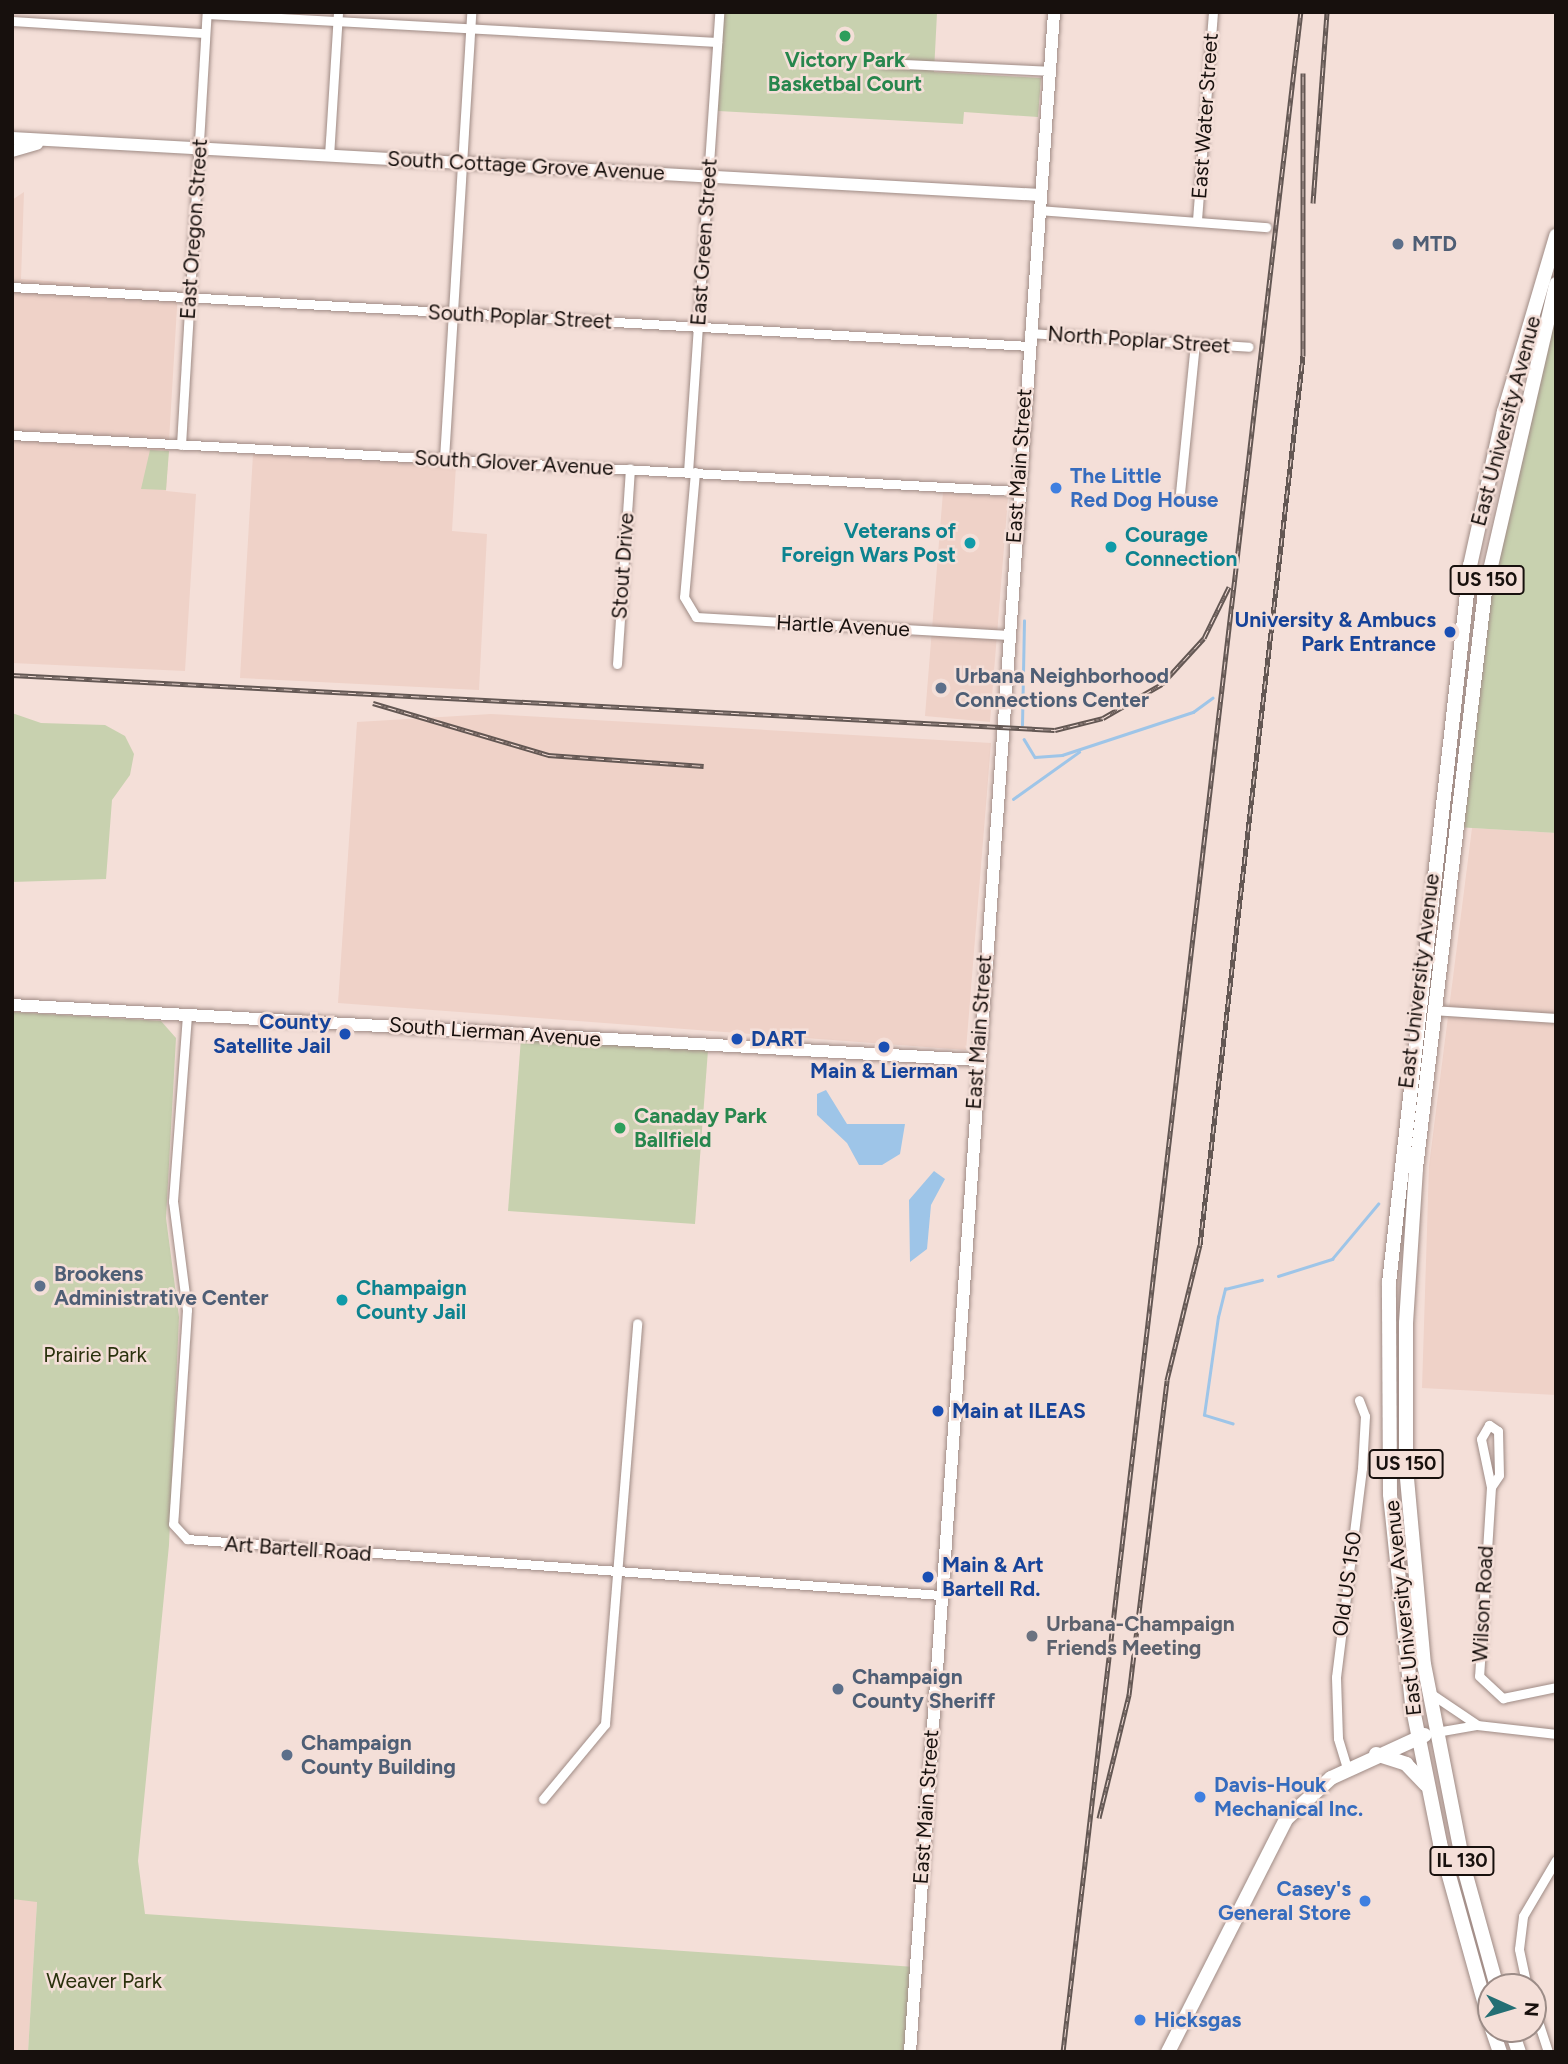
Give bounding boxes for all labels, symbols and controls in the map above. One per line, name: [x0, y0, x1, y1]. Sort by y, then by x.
marker: Victory Park Basketbal Court: [837, 28, 853, 44]
street label: East Water Street: [1187, 32, 1223, 200]
place label: Victory Park Basketbal Court: [768, 47, 922, 97]
street label: East Oregon Street: [175, 138, 213, 320]
street label: South Cottage Grove Avenue: [387, 146, 665, 186]
street label: East Green Street: [686, 157, 722, 327]
place label: MTD: [1412, 231, 1457, 257]
marker: MTD: [1390, 236, 1406, 252]
street label: South Poplar Street: [427, 300, 613, 334]
street label: East University Avenue: [1466, 313, 1546, 529]
street label: North Poplar Street: [1047, 321, 1231, 359]
street label: East Main Street: [1001, 388, 1037, 544]
street label: South Glover Avenue: [414, 445, 614, 481]
place label: The Little Red Dog House: [1070, 463, 1218, 513]
marker: The Little Red Dog House: [1048, 480, 1064, 496]
street label: Stout Drive: [607, 512, 639, 620]
place label: Veterans of Foreign Wars Post: [781, 518, 956, 568]
place label: Courage Connection: [1125, 522, 1237, 572]
marker: Veterans of Foreign Wars Post: [962, 535, 978, 551]
marker: Courage Connection: [1103, 539, 1119, 555]
road number: US 150: [1448, 565, 1526, 596]
place label: University & Ambucs Park Entrance: [1234, 607, 1436, 657]
street label: Hartle Avenue: [776, 610, 910, 642]
marker: University & Ambucs Park Entrance: [1442, 624, 1458, 640]
place label: Urbana Neighborhood Connections Center: [955, 663, 1169, 713]
marker: Urbana Neighborhood Connections Center: [933, 680, 949, 696]
street label: East University Avenue: [1393, 872, 1445, 1090]
street label: East Main Street: [961, 954, 997, 1110]
place label: County Satellite Jail: [213, 1009, 331, 1059]
street label: South Lierman Avenue: [388, 1012, 602, 1052]
marker: County Satellite Jail: [337, 1026, 353, 1042]
place label: DART: [751, 1026, 806, 1052]
marker: DART: [729, 1031, 745, 1047]
marker: Main & Lierman: [876, 1039, 892, 1055]
place label: Main & Lierman: [810, 1058, 958, 1084]
place label: Canaday Park Ballfield: [634, 1103, 767, 1153]
marker: Canaday Park Ballfield: [612, 1120, 628, 1136]
place label: Brookens Administrative Center: [54, 1261, 268, 1311]
place label: Champaign County Jail: [356, 1275, 467, 1325]
marker: Brookens Administrative Center: [32, 1278, 48, 1294]
marker: Champaign County Jail: [334, 1292, 350, 1308]
park label: Prairie Park: [43, 1342, 147, 1368]
place label: Main at ILEAS: [952, 1398, 1086, 1424]
marker: Main at ILEAS: [930, 1403, 946, 1419]
road number: US 150: [1368, 1448, 1444, 1480]
street label: East University Avenue: [1379, 1499, 1427, 1717]
street label: Old US 150: [1327, 1530, 1367, 1638]
street label: Art Bartell Road: [224, 1531, 372, 1567]
street label: Wilson Road: [1467, 1545, 1499, 1663]
place label: Main & Art Bartell Rd.: [942, 1552, 1044, 1602]
marker: Main & Art Bartell Rd.: [920, 1569, 936, 1585]
place label: Urbana-Champaign Friends Meeting: [1046, 1611, 1235, 1661]
marker: Urbana-Champaign Friends Meeting: [1024, 1628, 1040, 1644]
place label: Champaign County Sheriff: [852, 1664, 995, 1714]
marker: Champaign County Sheriff: [830, 1681, 846, 1697]
street label: East Main Street: [908, 1729, 944, 1885]
place label: Champaign County Building: [301, 1730, 456, 1780]
marker: Champaign County Building: [279, 1747, 295, 1763]
place label: Davis-Houk Mechanical Inc.: [1214, 1772, 1363, 1822]
marker: Davis-Houk Mechanical Inc.: [1192, 1789, 1208, 1805]
road number: IL 130: [1429, 1845, 1495, 1876]
place label: Casey's General Store: [1218, 1876, 1351, 1926]
marker: Casey's General Store: [1357, 1893, 1373, 1909]
park label: Weaver Park: [46, 1968, 162, 1994]
north arrow: [1477, 1973, 1547, 2043]
text: N: [1519, 2001, 1543, 2017]
place label: Hicksgas: [1154, 2007, 1241, 2033]
marker: Hicksgas: [1132, 2012, 1148, 2028]

